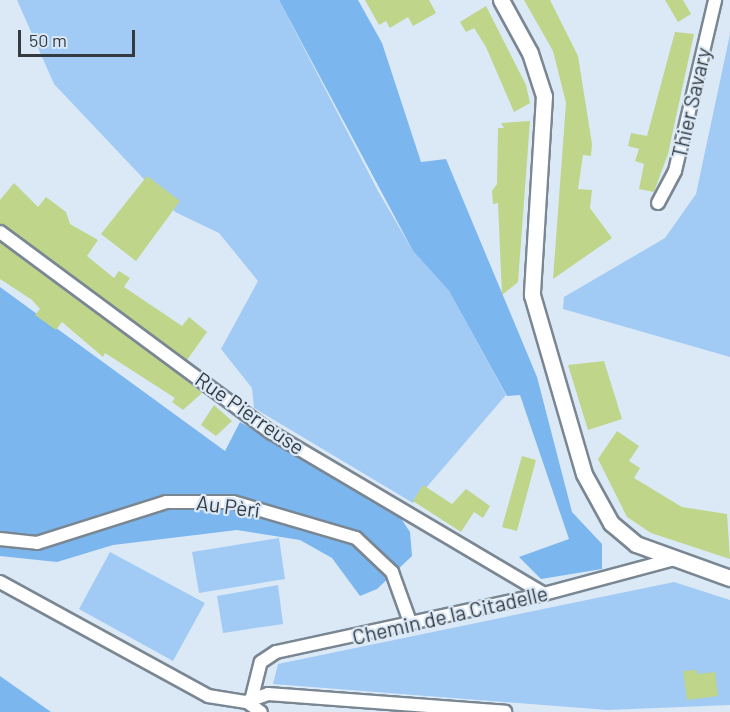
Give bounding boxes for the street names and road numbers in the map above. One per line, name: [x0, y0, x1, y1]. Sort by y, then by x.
street label: Thier Savary: [666, 45, 716, 161]
street label: Rue Pierreuse: [191, 366, 309, 460]
street label: Au Pèrî: [195, 490, 261, 522]
street label: Chemin de la Citadelle: [350, 580, 550, 650]

